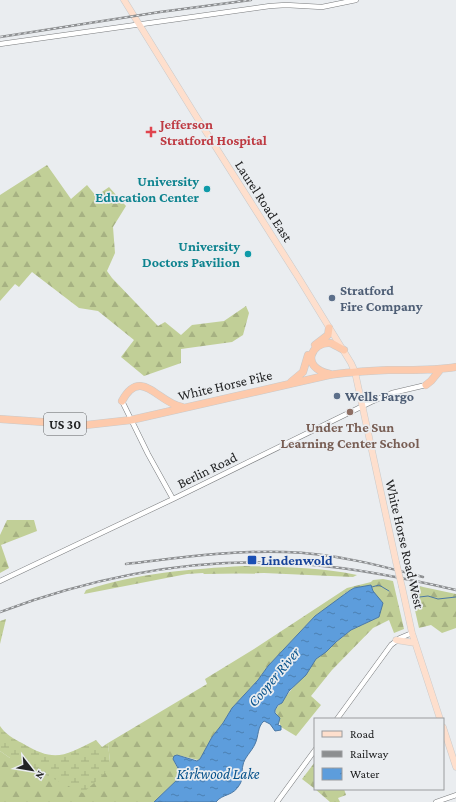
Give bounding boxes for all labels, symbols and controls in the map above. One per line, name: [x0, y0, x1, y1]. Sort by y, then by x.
place label: Jefferson Stratford Hospital: [158, 116, 267, 148]
marker: Jefferson Stratford Hospital: [145, 126, 157, 138]
street label: Laurel Road East: [232, 158, 296, 245]
place label: University Education Center: [95, 173, 199, 205]
marker: University Education Center: [202, 184, 212, 194]
place label: University Doctors Pavilion: [142, 238, 240, 270]
marker: University Doctors Pavilion: [243, 249, 253, 259]
place label: Stratford Fire Company: [340, 282, 423, 314]
marker: Stratford Fire Company: [327, 293, 337, 303]
street label: White Horse Pike: [176, 366, 274, 404]
place label: Wells Fargo: [344, 388, 414, 404]
marker: Wells Fargo: [332, 391, 342, 401]
marker: Under The Sun Learning Center School: [345, 407, 355, 417]
road number: US 30: [44, 413, 86, 435]
place label: Under The Sun Learning Center School: [281, 419, 419, 451]
street label: Berlin Road: [174, 448, 240, 491]
street label: White Horse Road West: [382, 478, 428, 611]
place label: Lindenwold: [261, 552, 333, 568]
marker: Lindenwold: [246, 554, 258, 566]
water label: Cooper River: [245, 644, 304, 710]
legend: [314, 718, 444, 790]
text: Road: [350, 727, 375, 741]
text: Railway: [350, 747, 389, 761]
north arrow: [12, 750, 52, 790]
water label: Kirkwood Lake: [176, 766, 260, 782]
text: Water: [350, 767, 380, 781]
text: N: [33, 769, 48, 782]

